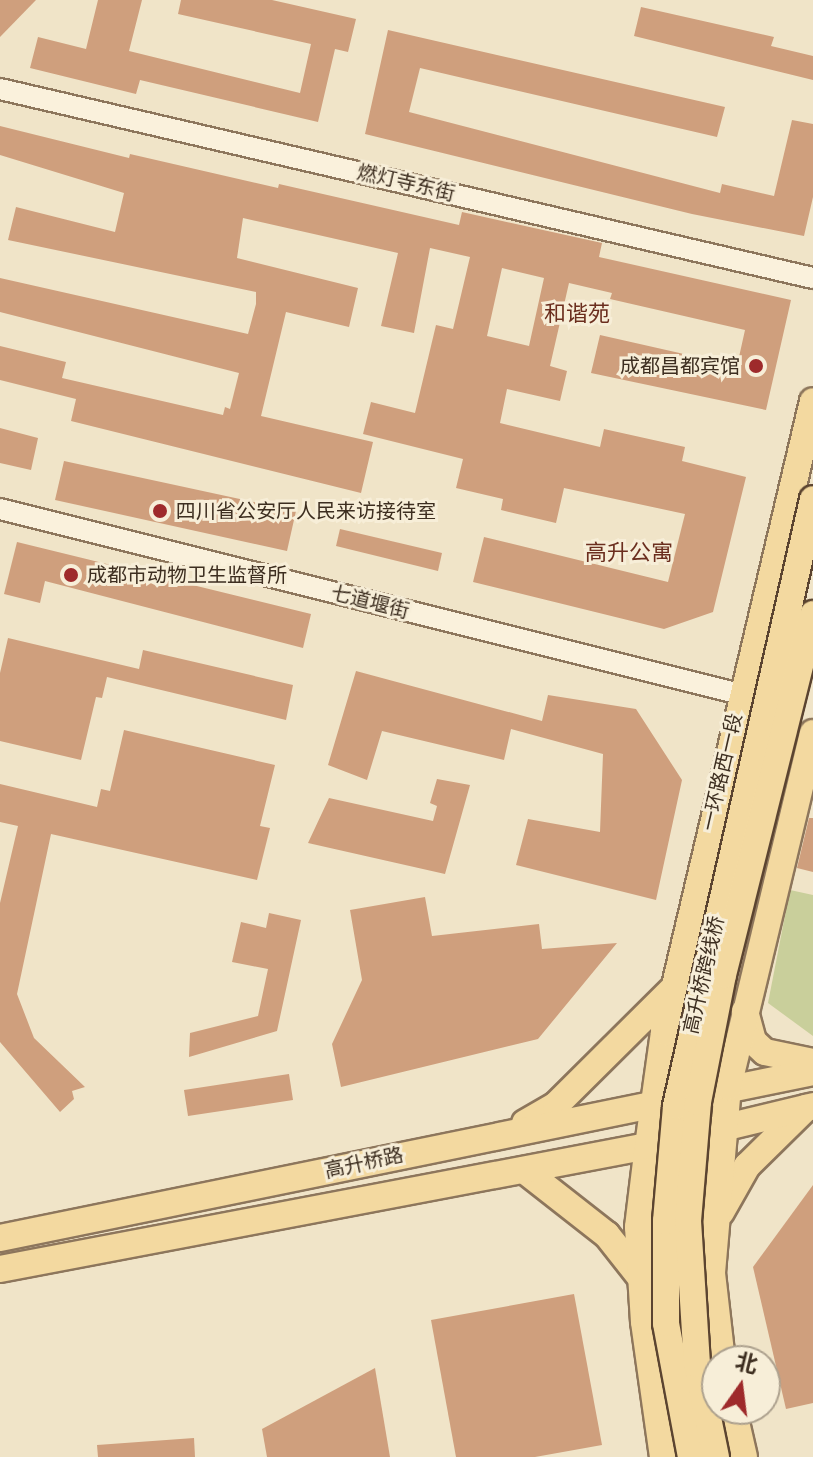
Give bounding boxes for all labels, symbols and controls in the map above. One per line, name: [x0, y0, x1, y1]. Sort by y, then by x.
street label: 燃灯寺东街: [355, 160, 457, 206]
district label: 和谐苑: [544, 301, 610, 327]
place label: 成都昌都宾馆: [620, 354, 740, 378]
marker: 成都昌都宾馆: [747, 357, 765, 375]
place label: 四川省公安厅人民来访接待室: [176, 499, 436, 523]
marker: 四川省公安厅人民来访接待室: [151, 502, 169, 520]
district label: 高升公寓: [585, 540, 673, 566]
place label: 成都市动物卫生监督所: [87, 563, 287, 587]
marker: 成都市动物卫生监督所: [62, 566, 80, 584]
street label: 七道堰街: [328, 581, 412, 623]
street label: 一环路西一段: [697, 711, 747, 833]
street label: 高升桥跨线桥: [679, 914, 729, 1036]
street label: 高升桥路: [322, 1143, 406, 1183]
north arrow: [701, 1345, 781, 1425]
text: 北: [733, 1348, 760, 1378]

